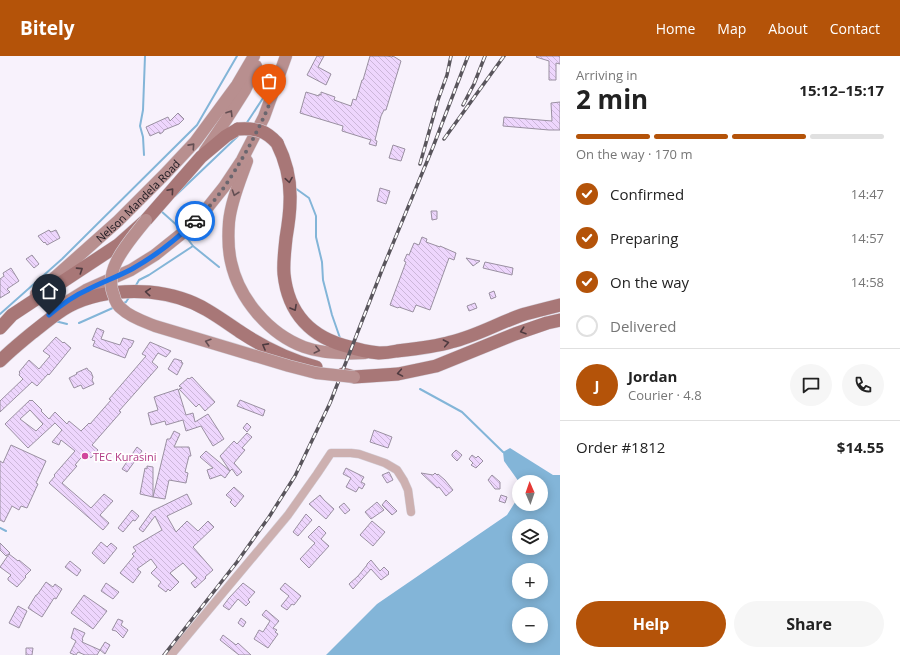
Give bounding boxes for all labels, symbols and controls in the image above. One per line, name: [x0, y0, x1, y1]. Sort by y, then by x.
text: Bitely: [20, 15, 75, 41]
text: Home: [656, 19, 695, 38]
text: Map: [717, 19, 746, 38]
text: About: [768, 19, 808, 38]
text: Contact: [830, 19, 880, 38]
pin: [252, 64, 286, 105]
text: Arriving in: [576, 66, 638, 84]
icon: bag: [258, 70, 280, 92]
text: 15:12–15:17: [799, 80, 884, 100]
text: 2 min: [576, 81, 648, 117]
one-way arrow: [226, 110, 233, 117]
one-way arrow: [187, 143, 194, 151]
text: On the way · 170 m: [576, 145, 692, 163]
street label: Nelson Mandela Road: [92, 156, 183, 245]
one-way arrow: [284, 177, 293, 183]
icon: check: [576, 183, 598, 205]
text: Confirmed: [610, 184, 684, 204]
text: 14:47: [851, 185, 884, 203]
one-way arrow: [167, 188, 174, 195]
one-way arrow: [232, 189, 240, 196]
courier: [175, 201, 215, 241]
icon: car: [184, 210, 206, 232]
icon: check: [576, 227, 598, 249]
text: Preparing: [610, 228, 678, 248]
text: 14:57: [851, 229, 884, 247]
one-way arrow: [76, 268, 83, 275]
icon: check: [576, 271, 598, 293]
text: On the way: [610, 272, 689, 292]
text: 14:58: [851, 273, 884, 291]
pin: [32, 274, 66, 315]
icon: home: [38, 280, 60, 302]
one-way arrow: [145, 288, 151, 297]
one-way arrow: [290, 304, 297, 311]
text: Delivered: [610, 316, 677, 336]
one-way arrow: [519, 326, 526, 335]
one-way arrow: [204, 338, 211, 347]
one-way arrow: [443, 340, 449, 348]
one-way arrow: [261, 343, 269, 351]
one-way arrow: [313, 345, 320, 354]
button: chat: [790, 364, 832, 406]
button: phone: [842, 364, 884, 406]
text: Jordan: [628, 366, 677, 386]
one-way arrow: [397, 369, 403, 377]
text: J: [595, 375, 599, 395]
text: Courier · 4.8: [628, 386, 702, 404]
text: Order #1812: [576, 437, 665, 457]
text: $14.55: [837, 437, 884, 457]
place label: TEC Kurasini: [93, 449, 157, 464]
marker: TEC Kurasini: [80, 451, 90, 461]
north arrow: [512, 475, 548, 511]
map controls: [512, 475, 548, 643]
button: layers: [512, 519, 548, 555]
button: +: [512, 563, 548, 599]
button: Help: [576, 601, 726, 647]
button: Share: [734, 601, 884, 647]
button: −: [512, 607, 548, 643]

